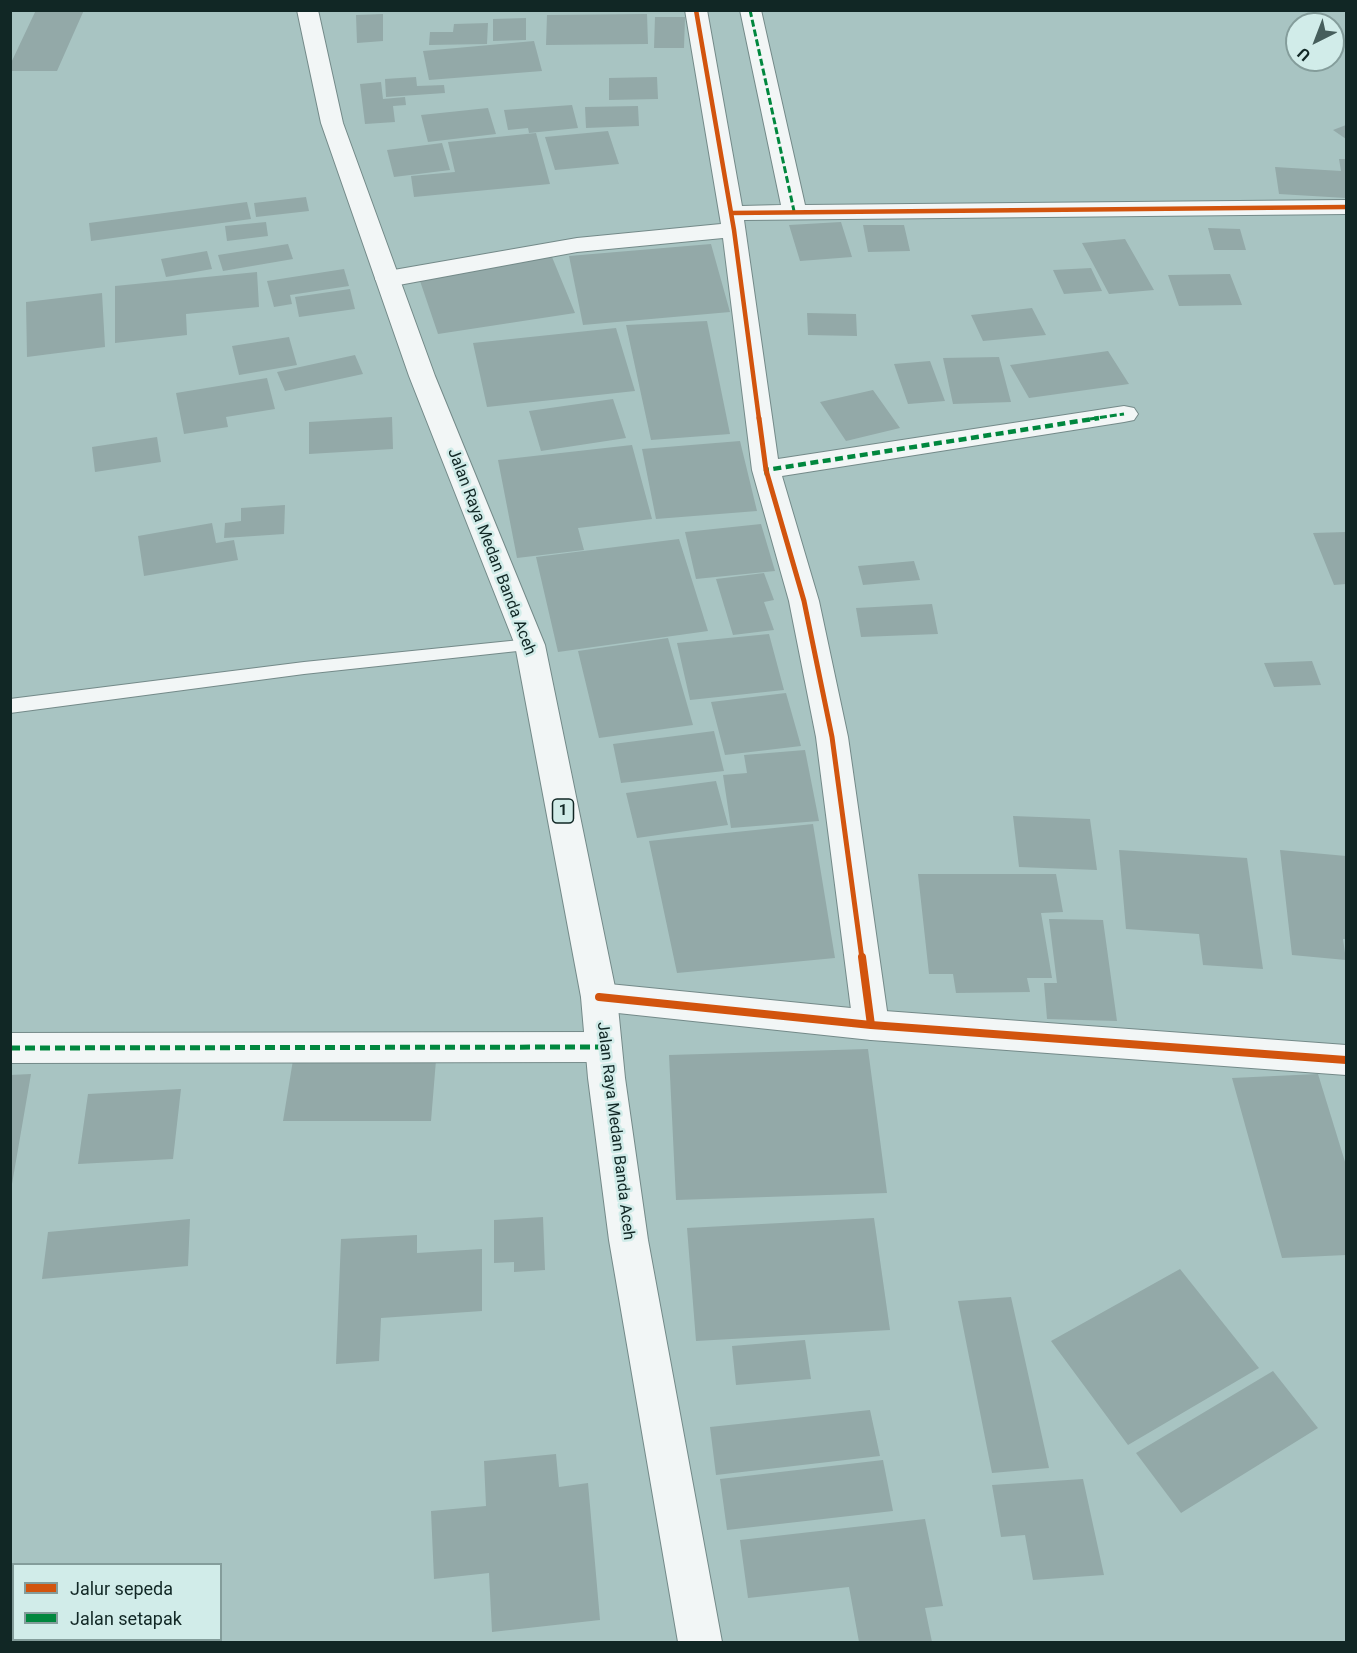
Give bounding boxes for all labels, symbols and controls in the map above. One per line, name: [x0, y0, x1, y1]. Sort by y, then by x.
north arrow: [1285, 12, 1345, 72]
text: U: [1294, 44, 1314, 65]
street label: Jalan Raya Medan Banda Aceh: [443, 446, 539, 658]
road number: 1: [552, 799, 574, 823]
street label: Jalan Raya Medan Banda Aceh: [592, 1021, 638, 1241]
legend: [12, 1563, 222, 1641]
text: Jalur sepeda: [70, 1578, 173, 1599]
text: Jalan setapak: [70, 1608, 182, 1629]

